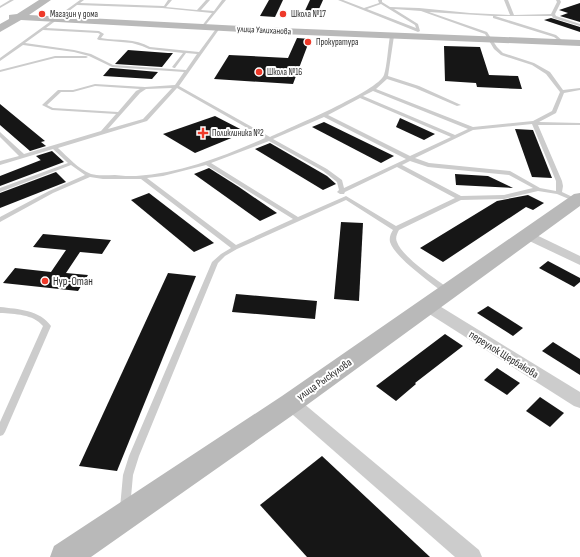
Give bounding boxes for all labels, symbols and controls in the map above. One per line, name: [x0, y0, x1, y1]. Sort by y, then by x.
marker: Магазин у дома: [37, 9, 47, 19]
place label: Магазин у дома: [50, 9, 98, 20]
marker: Школа №17: [278, 9, 288, 19]
place label: Школа №17: [291, 9, 326, 20]
street label: улица Уалиханова: [237, 24, 291, 37]
marker: Прокуратура: [303, 37, 313, 47]
place label: Прокуратура: [316, 37, 359, 48]
marker: Школа №16: [254, 67, 264, 77]
place label: Школа №16: [267, 67, 302, 78]
marker: Поликлиника №2: [197, 127, 209, 139]
place label: Поликлиника №2: [212, 128, 264, 139]
place label: Нур-Отан: [53, 275, 93, 288]
marker: Нур-Отан: [40, 276, 50, 286]
street label: переулок Щербакова: [467, 328, 541, 381]
street label: улица Рыскулова: [294, 356, 354, 403]

